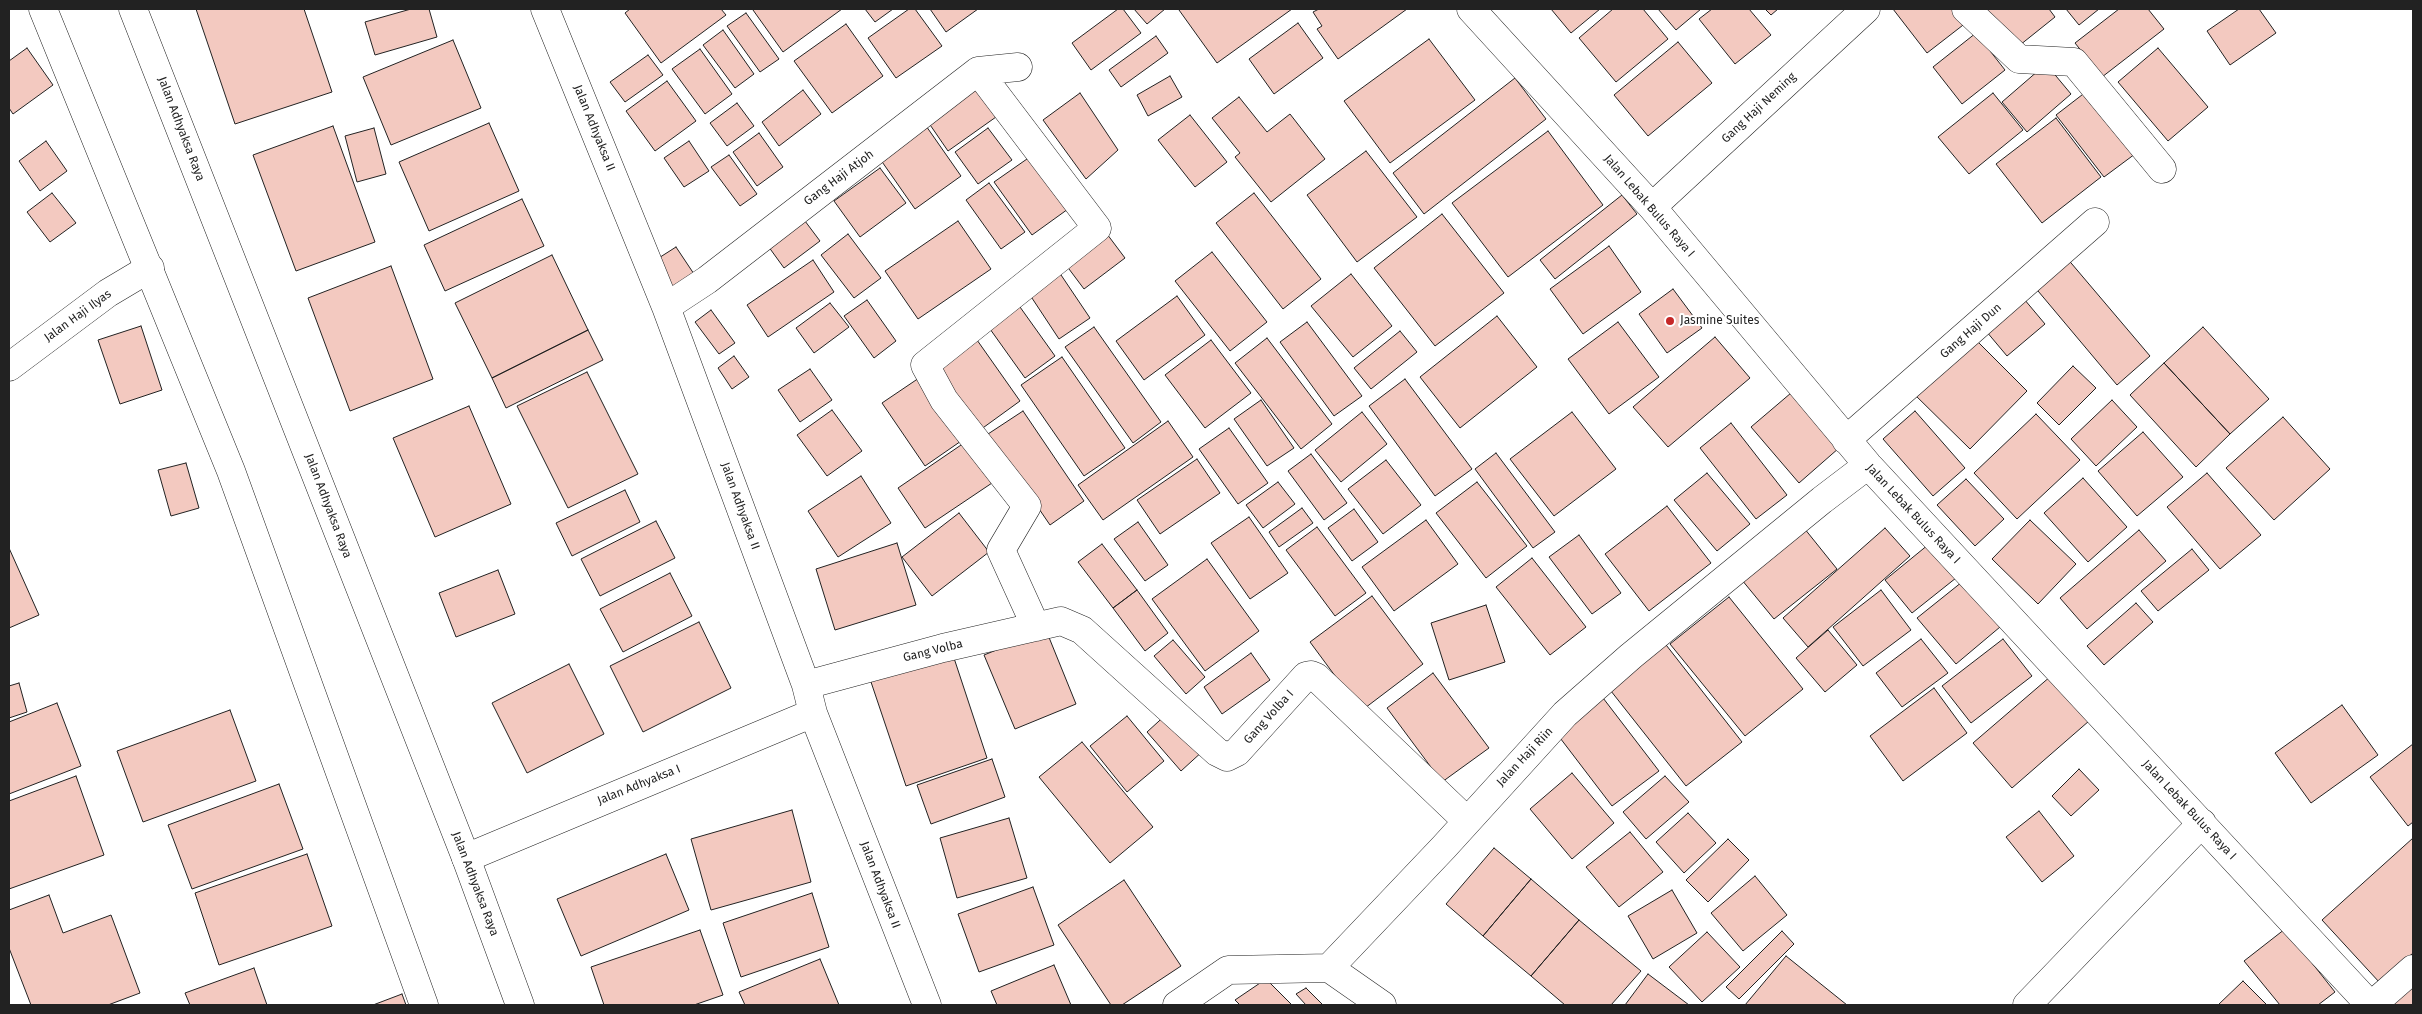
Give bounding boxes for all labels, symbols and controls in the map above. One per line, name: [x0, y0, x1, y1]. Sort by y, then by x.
street label: Gang Haji Neming: [1719, 70, 1799, 146]
street label: Jalan Adhyaksa Raya: [154, 75, 208, 183]
street label: Jalan Adhyaksa II: [570, 83, 618, 173]
street label: Gang Haji Atjoh: [801, 147, 877, 209]
street label: Jalan Lebak Bulus Raya I: [1600, 152, 1698, 260]
street label: Jalan Haji Ilyas: [42, 287, 114, 345]
street label: Gang Haji Dun: [1937, 300, 2005, 362]
place label: Jasmine Suites: [1680, 314, 1759, 328]
marker: Jasmine Suites: [1664, 315, 1676, 327]
street label: Jalan Adhyaksa Raya: [301, 452, 355, 560]
street label: Jalan Adhyaksa II: [718, 460, 762, 552]
street label: Jalan Lebak Bulus Raya I: [1863, 461, 1963, 567]
street label: Gang Volba: [902, 637, 964, 665]
street label: Gang Volba I: [1241, 687, 1297, 747]
street label: Jalan Haji Riin: [1494, 724, 1556, 790]
street label: Jalan Lebak Bulus Raya I: [2139, 757, 2239, 863]
street label: Jalan Adhyaksa I: [595, 762, 683, 808]
street label: Jalan Adhyaksa Raya: [448, 830, 502, 938]
street label: Jalan Adhyaksa II: [857, 840, 903, 930]

